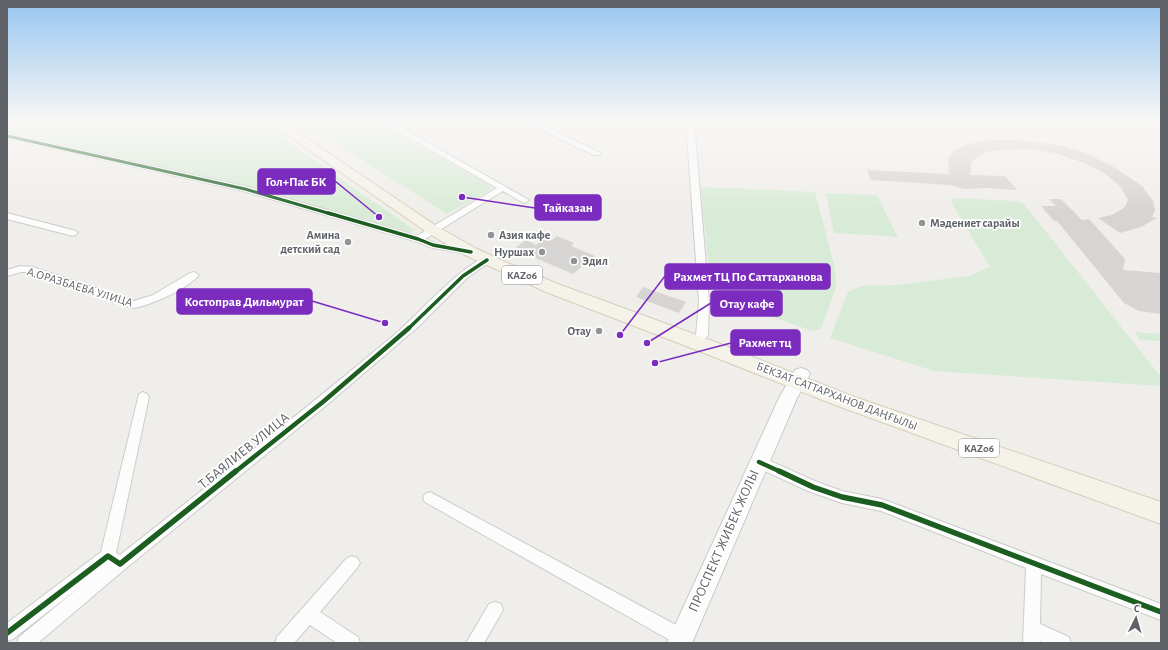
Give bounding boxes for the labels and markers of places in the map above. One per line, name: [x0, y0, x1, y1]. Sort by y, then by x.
callout: Гол+Пас БК: [258, 169, 335, 194]
callout: Тайказан: [535, 195, 601, 220]
place label: Мәдениет сарайы: [930, 217, 1020, 229]
marker: Мәдениет сарайы: [917, 218, 927, 228]
place label: Амина детский сад: [281, 229, 341, 255]
place label: Азия кафе: [499, 229, 551, 241]
marker: Азия кафе: [486, 230, 496, 240]
marker: Амина детский сад: [343, 237, 353, 247]
place label: Нуршах: [494, 246, 534, 259]
marker: Нуршах: [537, 247, 547, 257]
place label: Эдил: [582, 255, 608, 267]
marker: Эдил: [569, 256, 579, 266]
callout: Рахмет ТЦ По Саттарханова: [665, 264, 830, 289]
callout: Костоправ Дильмурат: [177, 289, 312, 314]
callout: Отау кафе: [711, 291, 782, 316]
place label: Отау: [567, 325, 592, 338]
marker: Отау: [594, 326, 604, 336]
callout: Рахмет тц: [731, 330, 800, 355]

